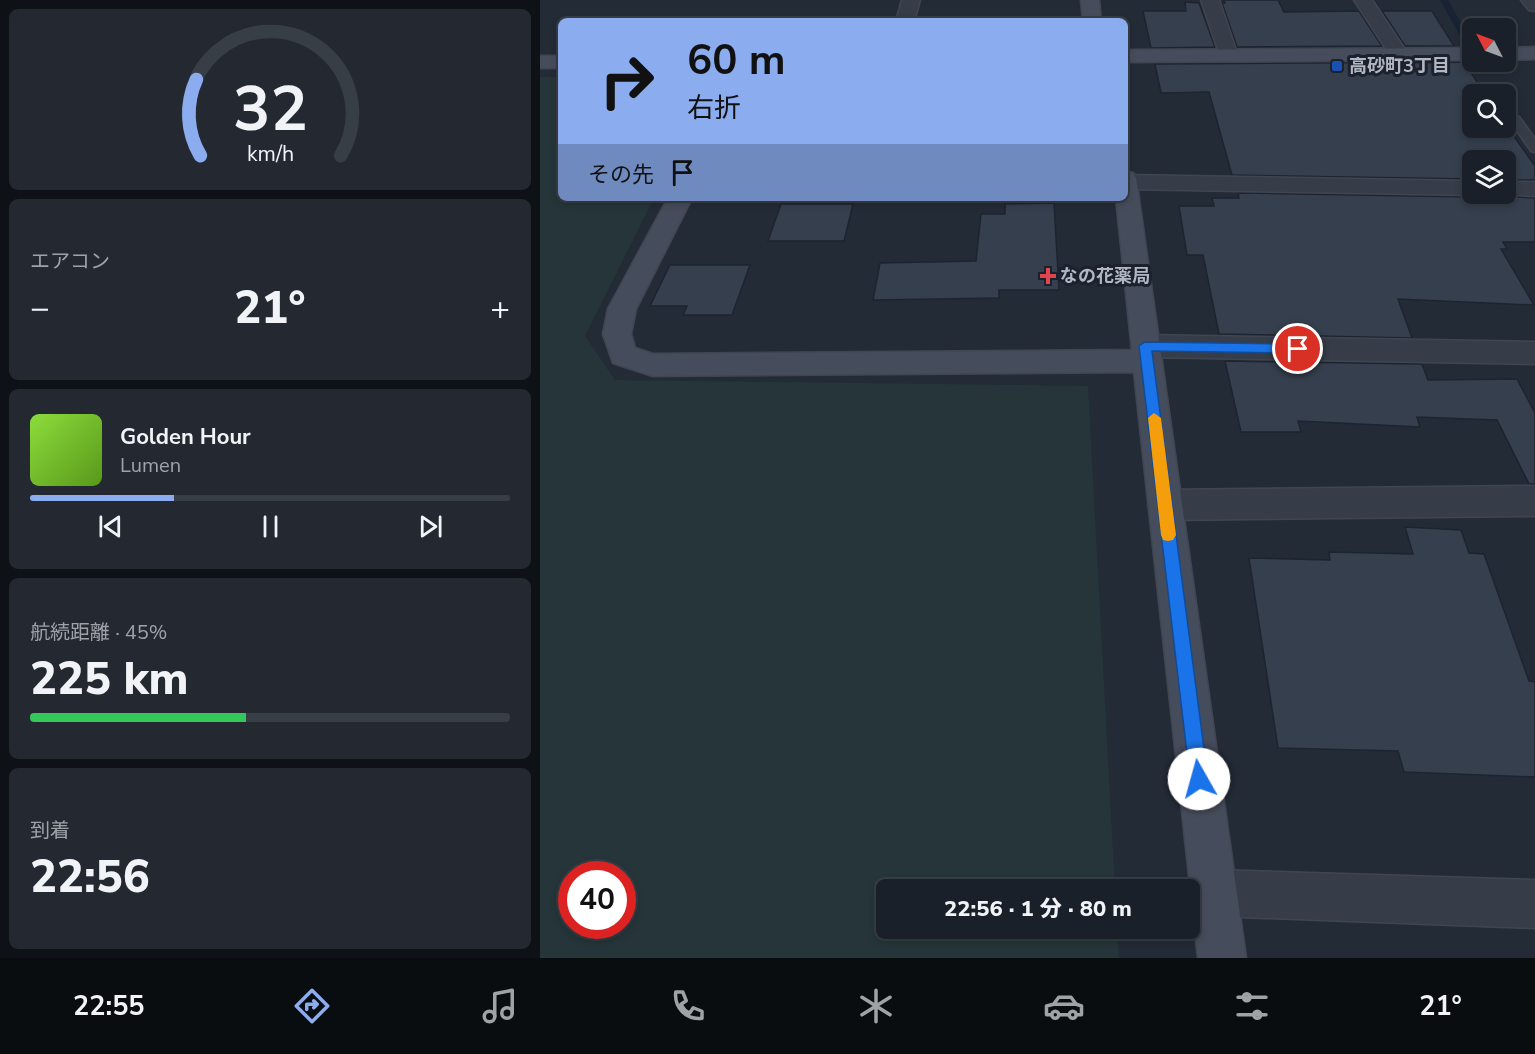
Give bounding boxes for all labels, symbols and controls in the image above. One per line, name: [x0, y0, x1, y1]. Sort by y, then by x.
north arrow: [1462, 18, 1516, 72]
map controls: [1462, 18, 1516, 204]
text: 60 m: [687, 32, 786, 89]
icon: right: [588, 42, 666, 120]
place label: 高砂町3丁目: [1349, 54, 1450, 78]
marker: 高砂町3丁目: [1330, 59, 1344, 73]
text: 32: [233, 68, 307, 153]
button: search: [1462, 84, 1516, 138]
text: 右折: [687, 90, 741, 127]
text: km/h: [246, 140, 294, 170]
button: layers: [1462, 150, 1516, 204]
icon: arrive: [666, 156, 699, 189]
text: その先: [588, 160, 654, 190]
text: エアコン: [30, 248, 110, 275]
place label: なの花薬局: [1060, 264, 1150, 288]
marker: なの花薬局: [1041, 269, 1055, 283]
text: 21°: [234, 278, 306, 339]
text: −: [30, 286, 50, 331]
text: +: [490, 286, 510, 331]
pin: [1272, 323, 1323, 374]
icon: arrive: [1281, 332, 1314, 365]
text: Golden Hour: [120, 422, 251, 452]
text: Lumen: [120, 452, 181, 479]
icon: previous: [94, 510, 127, 543]
icon: pause: [254, 510, 287, 543]
icon: next: [414, 510, 447, 543]
text: 航続距離 · 45%: [30, 619, 167, 646]
text: 225 km: [30, 649, 189, 710]
position arrow: [1167, 747, 1231, 811]
text: 到着: [30, 817, 70, 844]
text: 22:56: [30, 847, 150, 908]
speed limit sign: 40: [558, 861, 636, 939]
text: 22:56 · 1 分 · 80 m: [944, 894, 1132, 924]
icon: directions: [291, 985, 333, 1027]
icon: music: [479, 985, 521, 1027]
icon: phone: [667, 985, 709, 1027]
icon: climate: [855, 985, 897, 1027]
icon: car: [1043, 985, 1085, 1027]
icon: filters: [1231, 985, 1273, 1027]
text: 22:55: [73, 988, 145, 1025]
text: 21°: [1419, 988, 1462, 1025]

